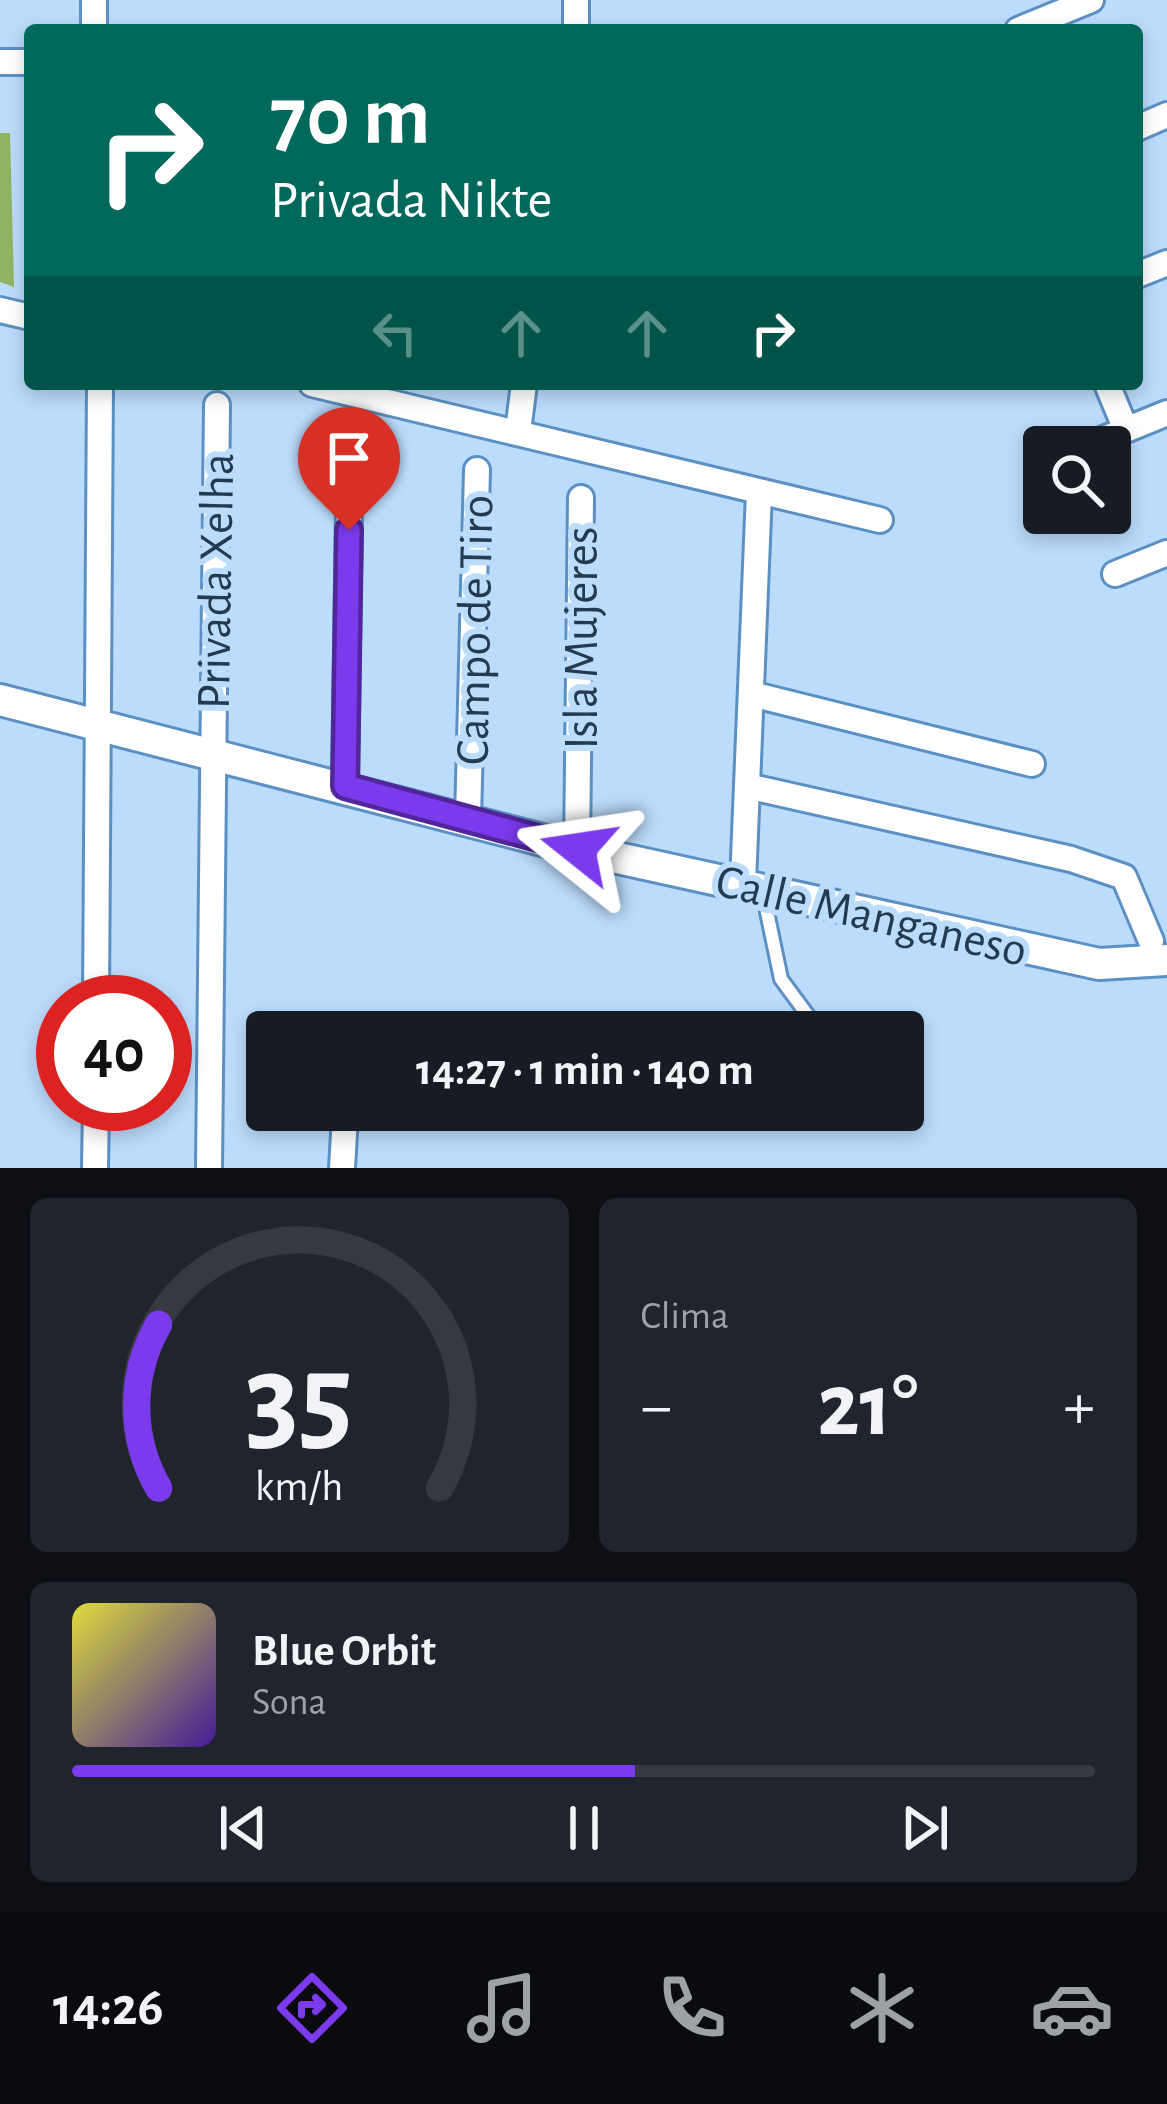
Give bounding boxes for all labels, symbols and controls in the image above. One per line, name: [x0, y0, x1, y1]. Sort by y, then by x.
icon: right: [72, 72, 228, 228]
text: 70 m: [270, 76, 431, 160]
text: Privada Nikte: [270, 174, 552, 228]
icon: left: [362, 300, 428, 366]
icon: ahead: [488, 300, 554, 366]
icon: ahead: [614, 300, 680, 366]
icon: right: [740, 300, 806, 366]
pin: [298, 407, 400, 530]
icon: arrive: [316, 425, 382, 491]
map controls: [1023, 426, 1131, 534]
button: search: [1023, 426, 1131, 534]
street label: Privada Xelha: [191, 452, 243, 710]
street label: Campo de Tiro: [450, 495, 502, 765]
street label: Isla Mujeres: [559, 526, 607, 750]
position arrow: [515, 786, 641, 912]
street label: Calle Manganeso: [711, 858, 1031, 976]
speed limit sign: 40: [36, 975, 192, 1131]
text: 14:27 · 1 min · 140 m: [416, 1048, 754, 1093]
text: Clima: [641, 1297, 729, 1336]
text: 35: [245, 1337, 353, 1462]
text: 21°: [817, 1362, 918, 1452]
text: −: [641, 1374, 672, 1440]
text: +: [1063, 1374, 1095, 1440]
text: km/h: [255, 1466, 343, 1509]
text: Blue Orbit: [252, 1629, 436, 1674]
text: Sona: [252, 1683, 327, 1722]
icon: previous: [210, 1795, 276, 1861]
icon: pause: [551, 1795, 617, 1861]
icon: next: [892, 1795, 958, 1861]
icon: directions: [270, 1966, 354, 2050]
icon: music: [460, 1966, 544, 2050]
icon: phone: [650, 1966, 734, 2050]
icon: climate: [840, 1966, 924, 2050]
icon: car: [1030, 1966, 1114, 2050]
text: 14:26: [53, 1981, 164, 2035]

